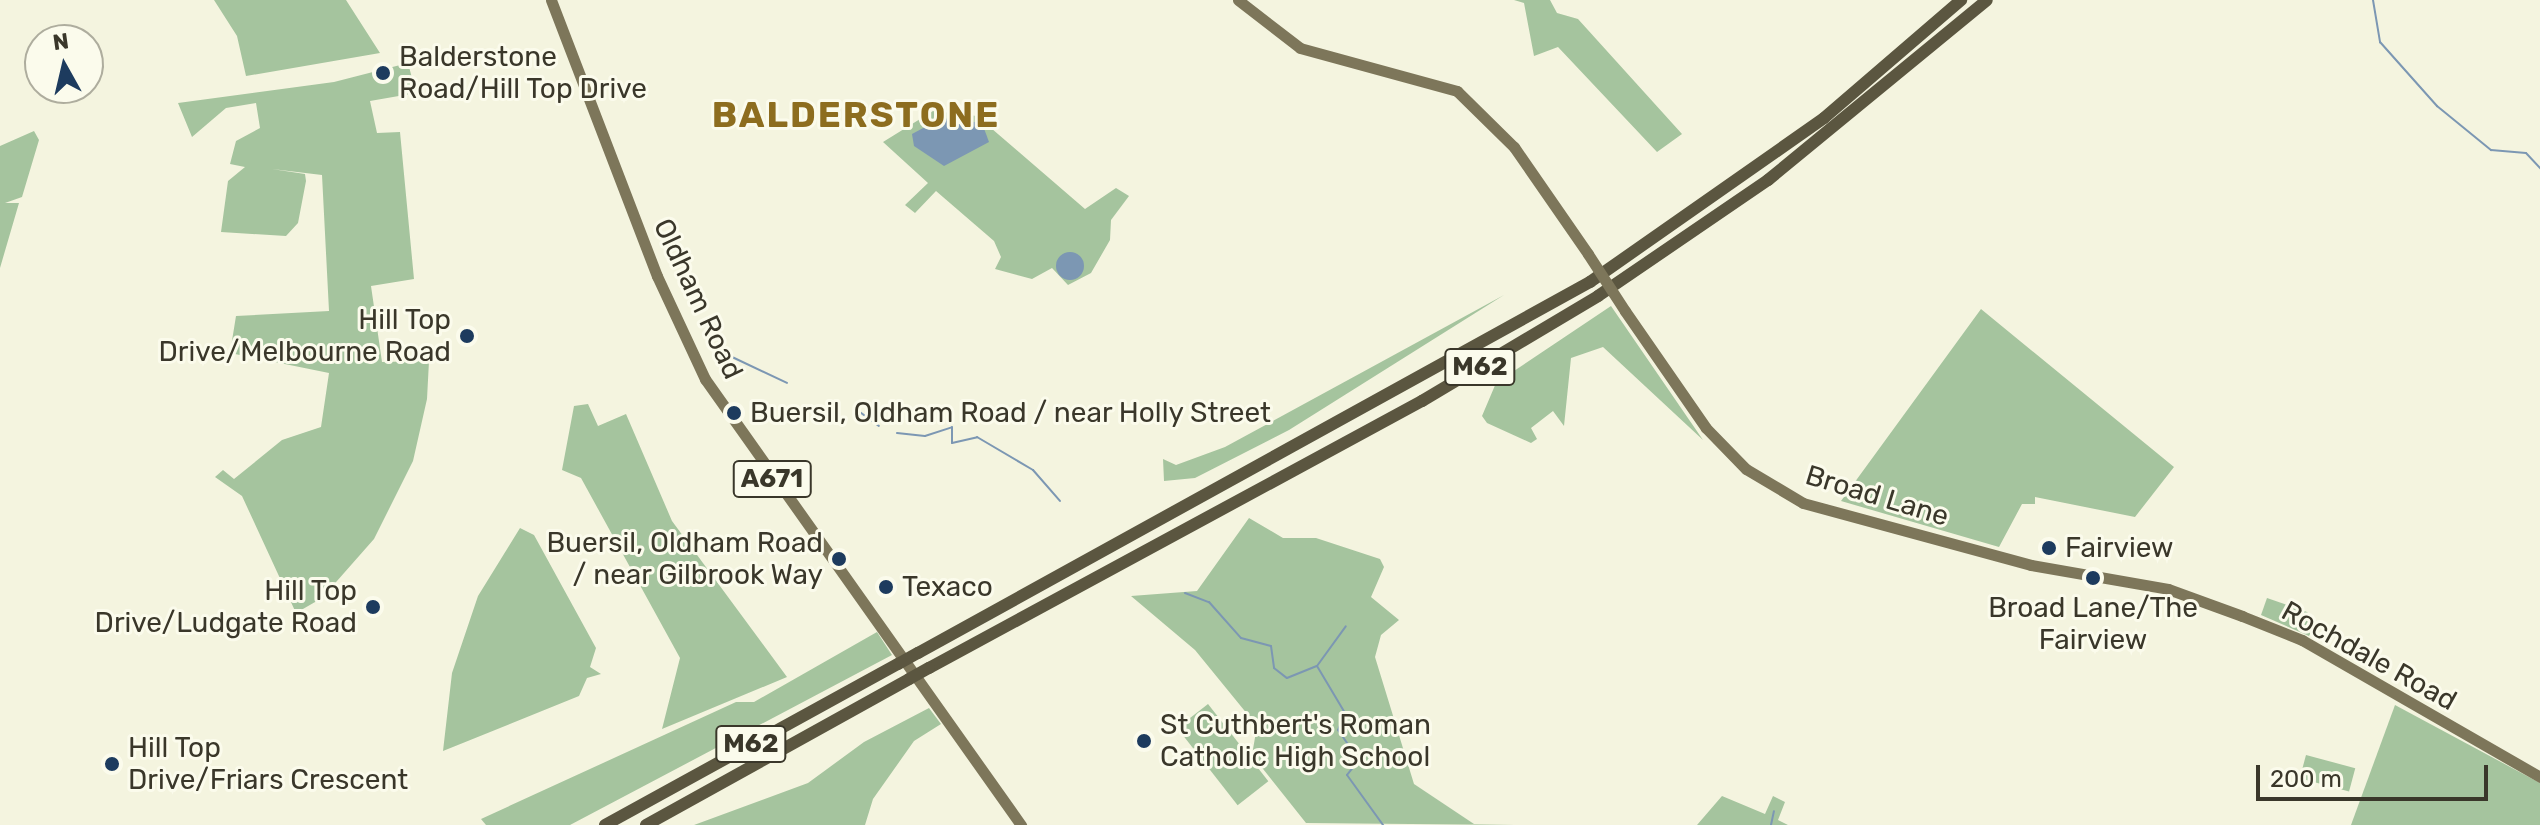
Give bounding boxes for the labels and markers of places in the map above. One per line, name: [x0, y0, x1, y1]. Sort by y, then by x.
place label: Balderstone Road/Hill Top Drive: [399, 40, 648, 106]
marker: Balderstone Road/Hill Top Drive: [374, 64, 392, 82]
place label: Hill Top Drive/Melbourne Road: [159, 303, 451, 369]
marker: Hill Top Drive/Melbourne Road: [458, 327, 476, 345]
place label: Buersil, Oldham Road / near Holly Street: [750, 396, 1272, 430]
marker: Buersil, Oldham Road / near Holly Street: [725, 404, 743, 422]
place label: Buersil, Oldham Road / near Gilbrook Way: [546, 526, 823, 592]
place label: Fairview: [2065, 531, 2173, 565]
marker: Fairview: [2040, 539, 2058, 557]
marker: Buersil, Oldham Road / near Gilbrook Way: [830, 550, 848, 568]
marker: Broad Lane/The Fairview: [2084, 569, 2102, 587]
place label: Texaco: [902, 570, 993, 604]
place label: Hill Top Drive/Ludgate Road: [95, 574, 357, 640]
marker: Texaco: [877, 578, 895, 596]
place label: Broad Lane/The Fairview: [1988, 591, 2198, 657]
marker: Hill Top Drive/Ludgate Road: [364, 598, 382, 616]
place label: St Cuthbert's Roman Catholic High School: [1160, 708, 1431, 774]
place label: Hill Top Drive/Friars Crescent: [128, 731, 408, 797]
marker: St Cuthbert's Roman Catholic High School: [1135, 732, 1153, 750]
marker: Hill Top Drive/Friars Crescent: [103, 755, 121, 773]

